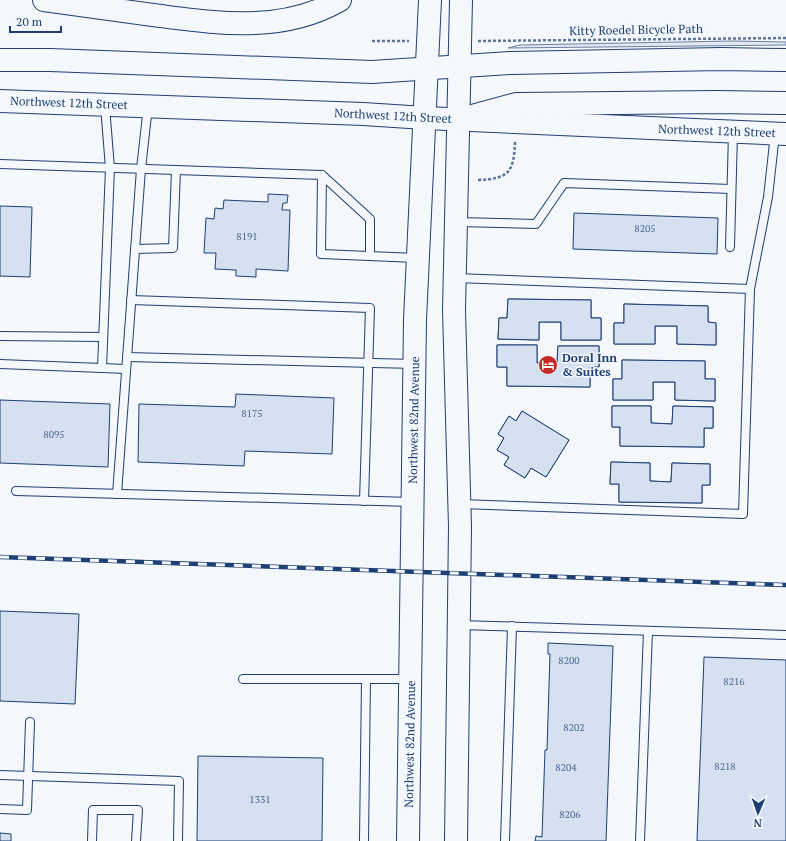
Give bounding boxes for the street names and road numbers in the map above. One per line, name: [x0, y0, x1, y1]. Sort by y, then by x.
street label: Kitty Roedel Bicycle Path: [569, 21, 703, 38]
street label: Northwest 12th Street: [10, 93, 129, 112]
street label: Northwest 12th Street: [334, 105, 453, 126]
street label: Northwest 12th Street: [658, 121, 777, 140]
street label: Northwest 82nd Avenue: [405, 356, 422, 484]
street label: Northwest 82nd Avenue: [401, 680, 418, 808]

